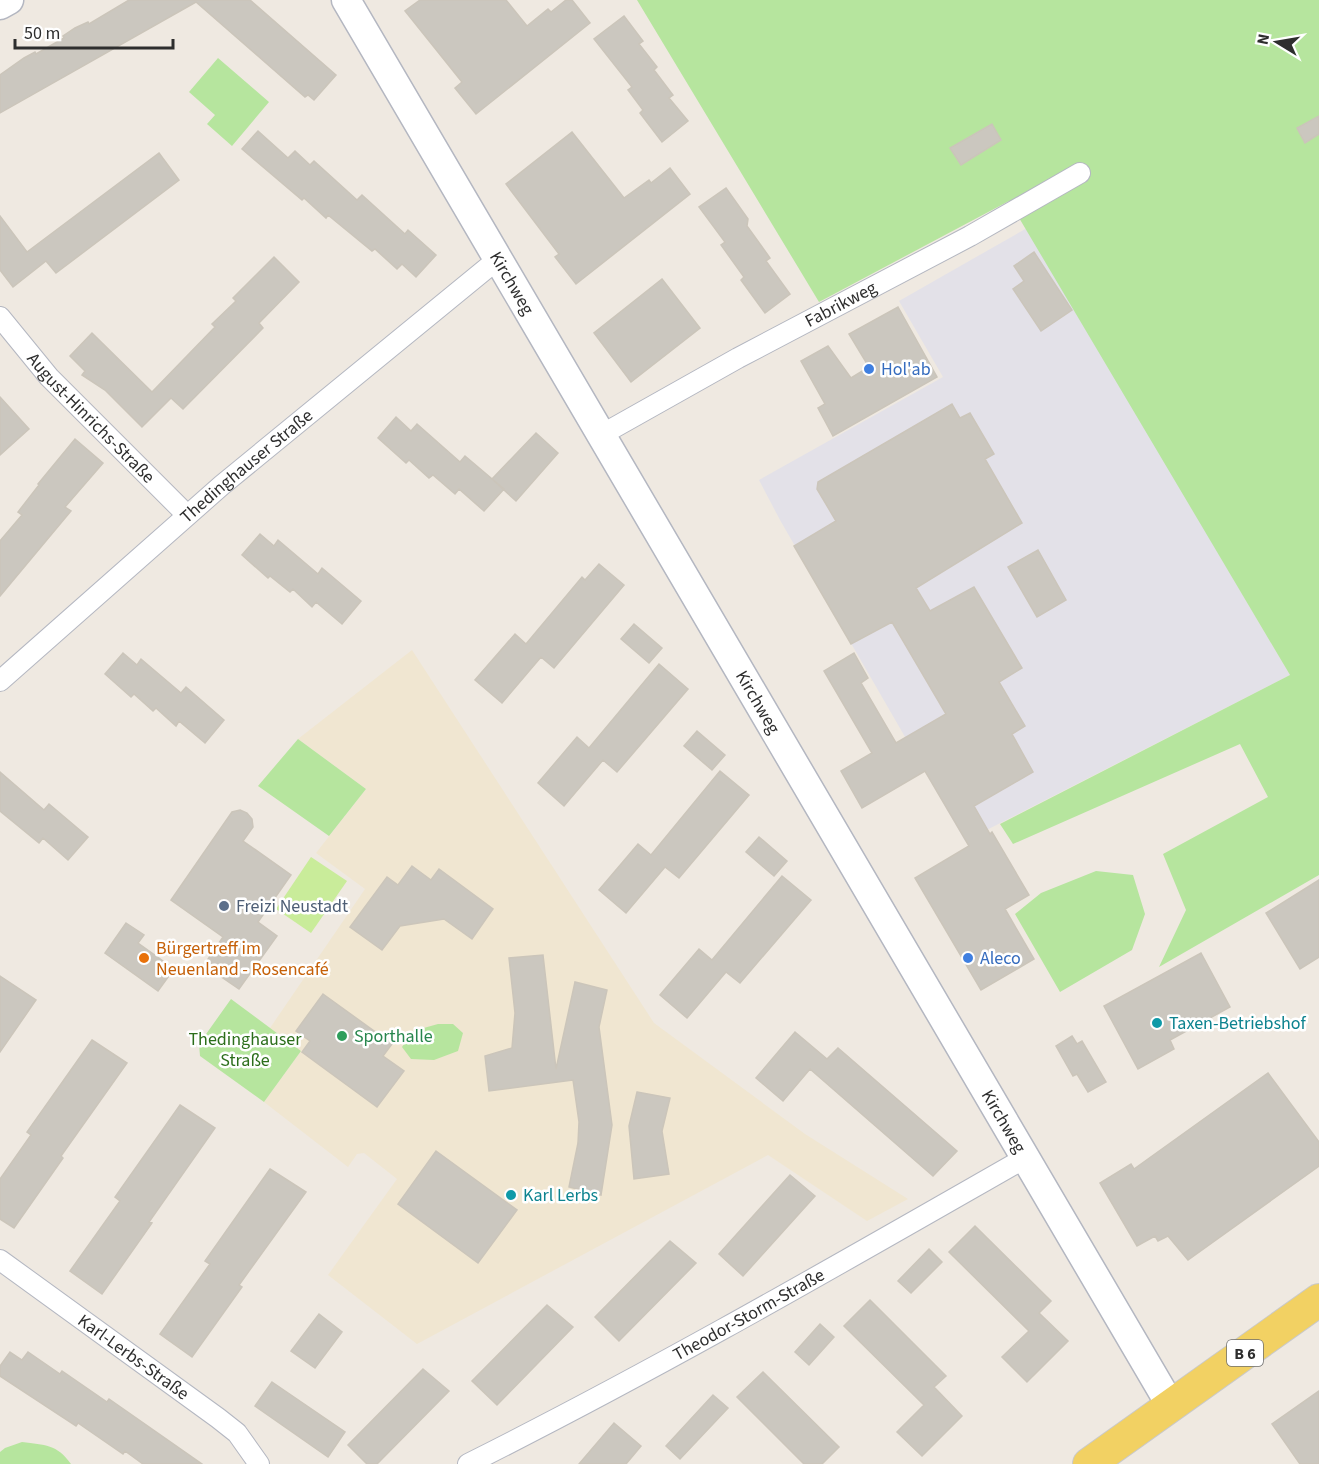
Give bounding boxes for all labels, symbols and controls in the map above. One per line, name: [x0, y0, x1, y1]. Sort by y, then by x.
scale bar: [15, 12, 172, 50]
north arrow: [1247, 12, 1307, 72]
text: 50 m: [24, 21, 60, 46]
text: N: [1251, 32, 1275, 47]
street label: Kirchweg: [483, 247, 540, 320]
street label: Fabrikweg: [801, 275, 881, 334]
street label: August-Hinrichs-Straße: [21, 347, 160, 489]
place label: Hol'ab: [881, 357, 931, 382]
marker: Hol'ab: [862, 362, 876, 376]
street label: Thedinghauser Straße: [175, 403, 318, 529]
street label: Kirchweg: [729, 666, 786, 739]
place label: Freizi Neustadt: [236, 894, 348, 919]
marker: Freizi Neustadt: [217, 899, 231, 913]
place label: Bürgertreff im Neuenland - Rosencafé: [156, 936, 329, 982]
place label: Aleco: [980, 946, 1021, 971]
marker: Bürgertreff im Neuenland - Rosencafé: [137, 951, 151, 965]
marker: Aleco: [961, 951, 975, 965]
place label: Taxen-Betriebshof: [1169, 1011, 1306, 1036]
marker: Taxen-Betriebshof: [1150, 1016, 1164, 1030]
place label: Sporthalle: [354, 1024, 433, 1049]
park label: Thedinghauser Straße: [188, 1027, 302, 1073]
marker: Sporthalle: [335, 1029, 349, 1043]
street label: Kirchweg: [975, 1085, 1032, 1158]
place label: Karl Lerbs: [523, 1183, 598, 1208]
marker: Karl Lerbs: [504, 1188, 518, 1202]
street label: Theodor-Storm-Straße: [669, 1263, 829, 1367]
street label: Karl-Lerbs-Straße: [72, 1308, 194, 1406]
road number: B 6: [1227, 1340, 1263, 1366]

